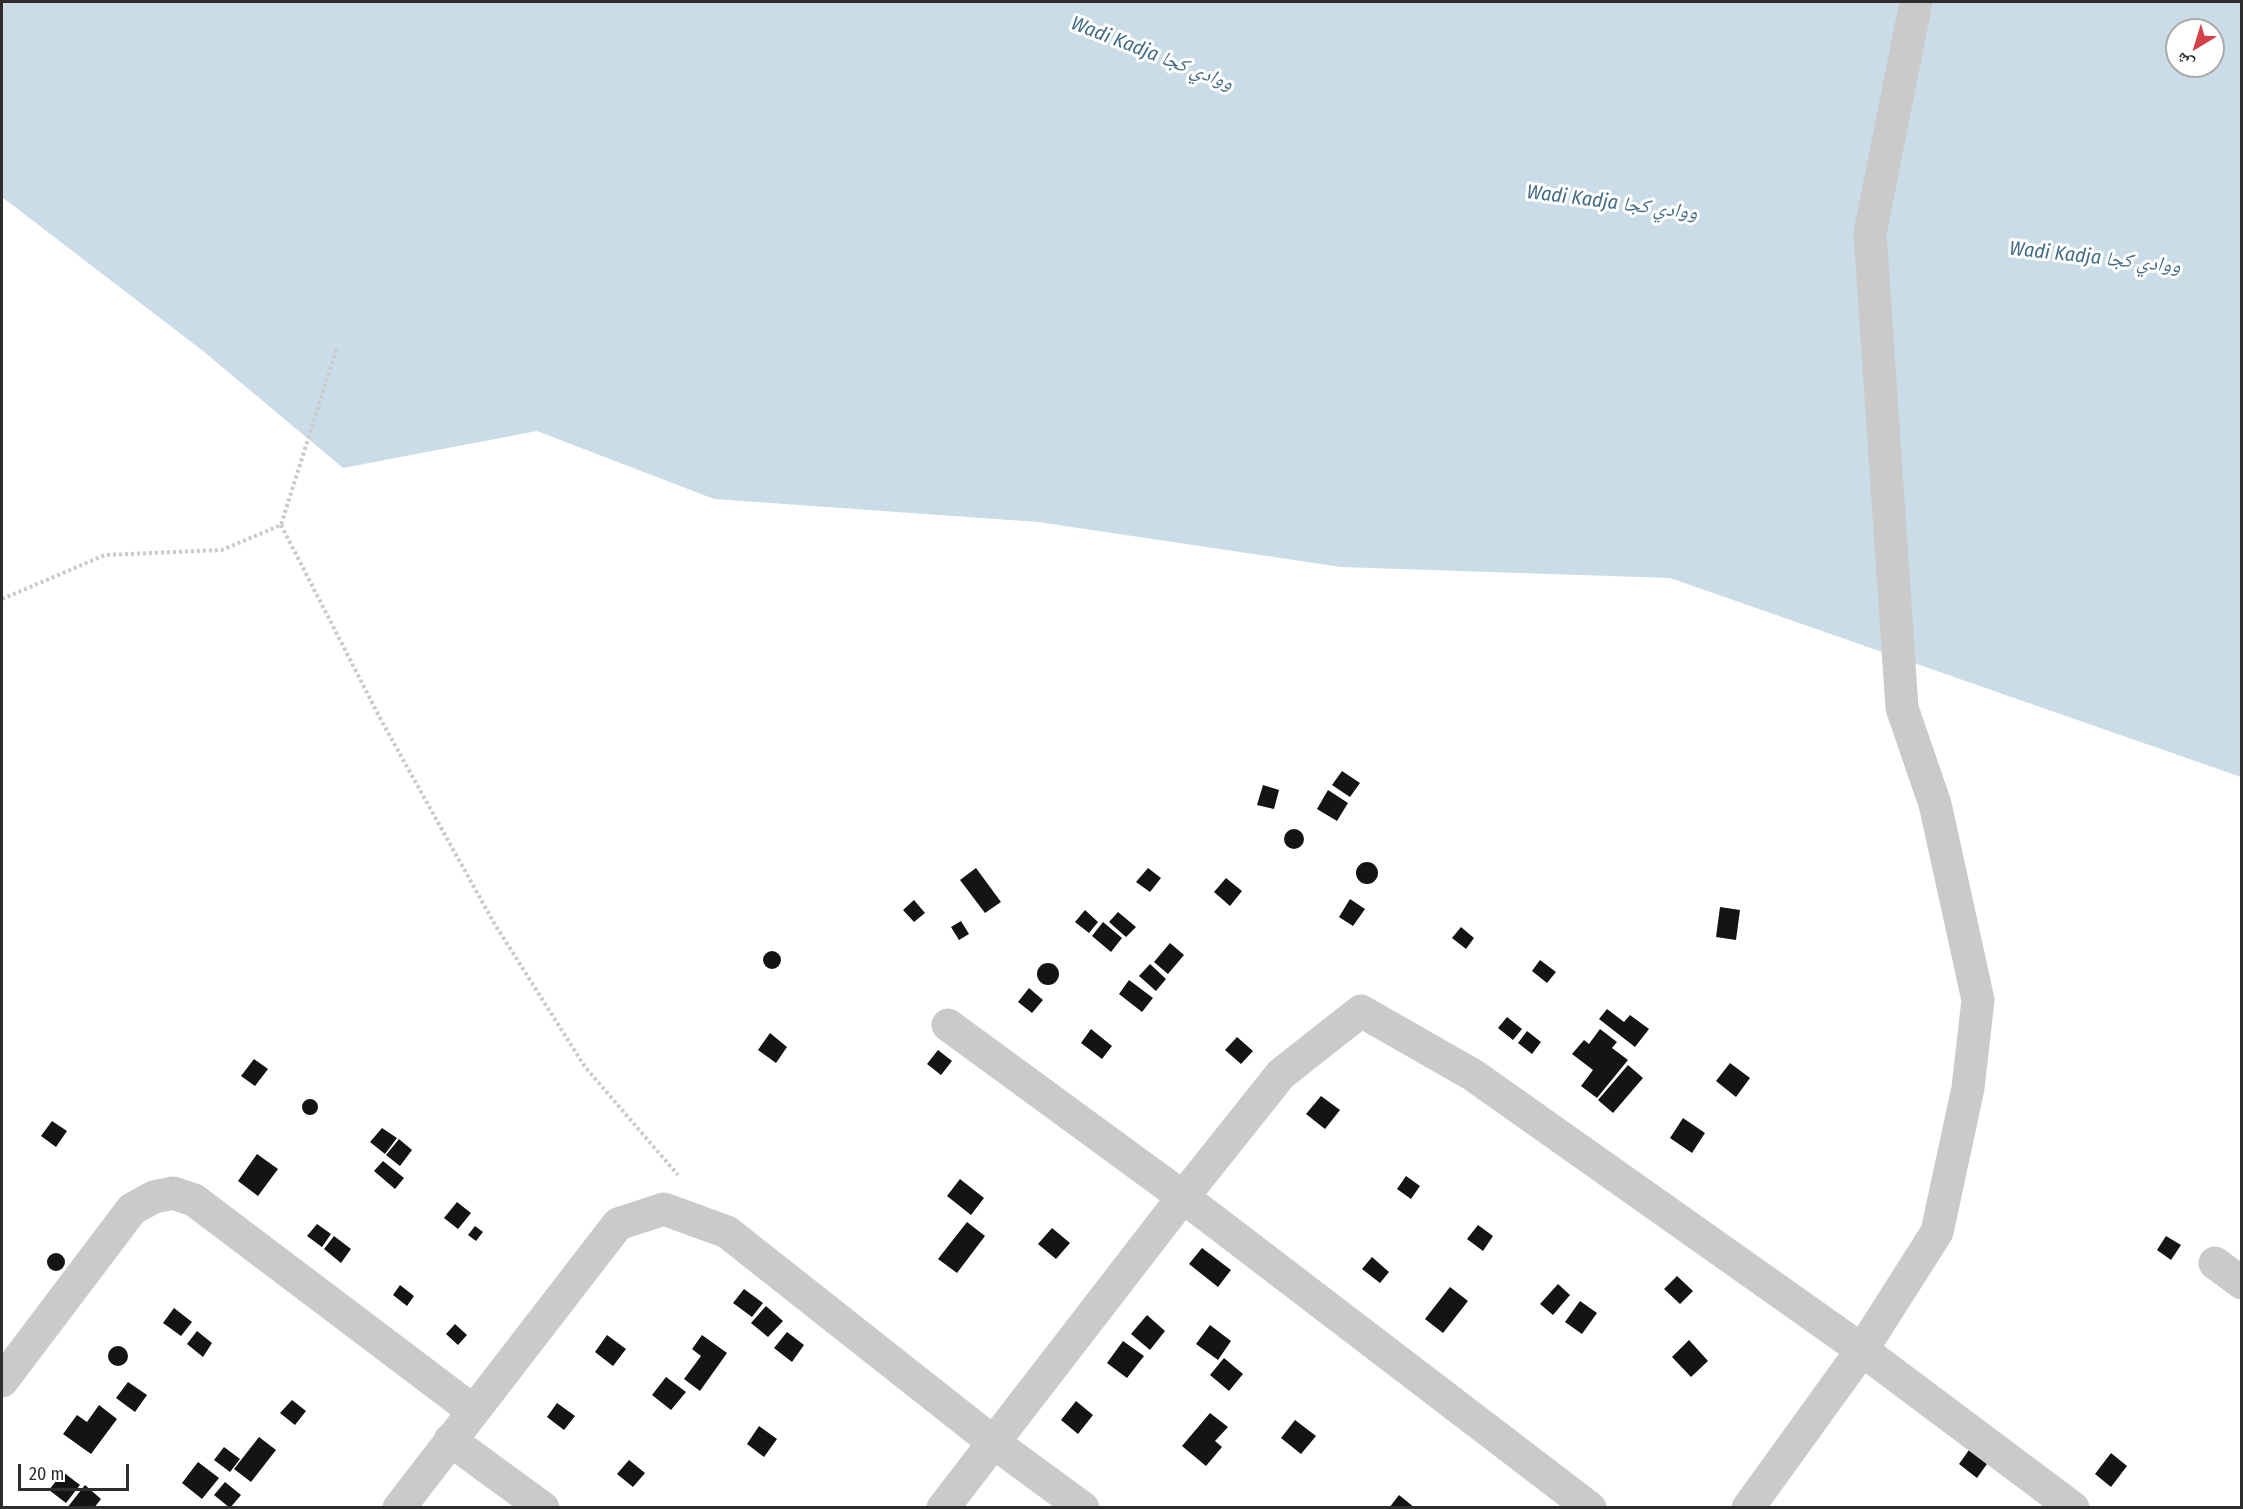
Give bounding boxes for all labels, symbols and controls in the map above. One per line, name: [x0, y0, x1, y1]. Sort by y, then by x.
water label: Wadi Kadja ووادي كجا: [1067, 12, 1237, 96]
north arrow: [2165, 18, 2225, 78]
text: ش: [2172, 48, 2197, 74]
water label: Wadi Kadja ووادي كجا: [1525, 181, 1699, 225]
water label: Wadi Kadja ووادي كجا: [2008, 237, 2182, 279]
scale bar: [21, 1452, 132, 1490]
text: 20 m: [29, 1463, 64, 1485]

